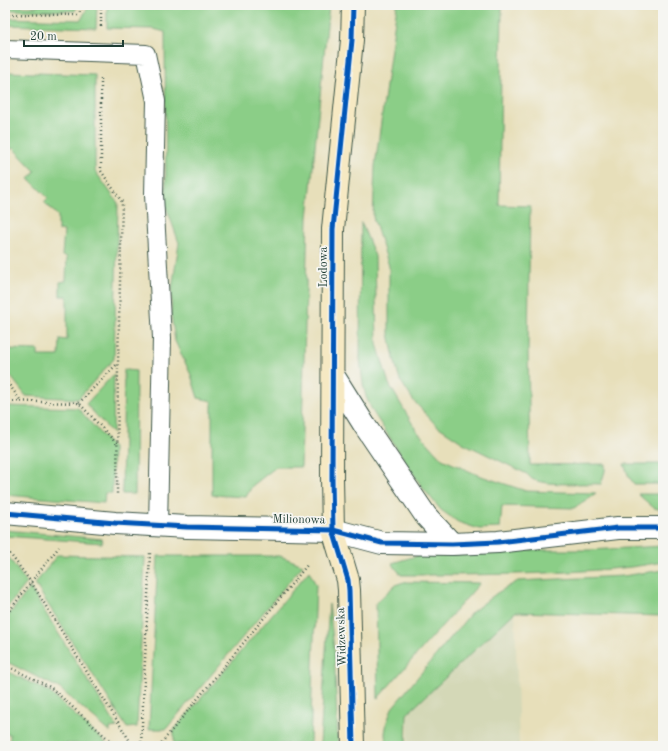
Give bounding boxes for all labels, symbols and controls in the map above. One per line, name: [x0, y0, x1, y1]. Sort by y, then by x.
scale bar: [24, 22, 123, 48]
text: 20 m: [30, 31, 57, 43]
street label: Lodowa: [318, 246, 330, 287]
street label: Milionowa: [272, 514, 326, 526]
street label: Widzewska: [335, 607, 349, 667]

